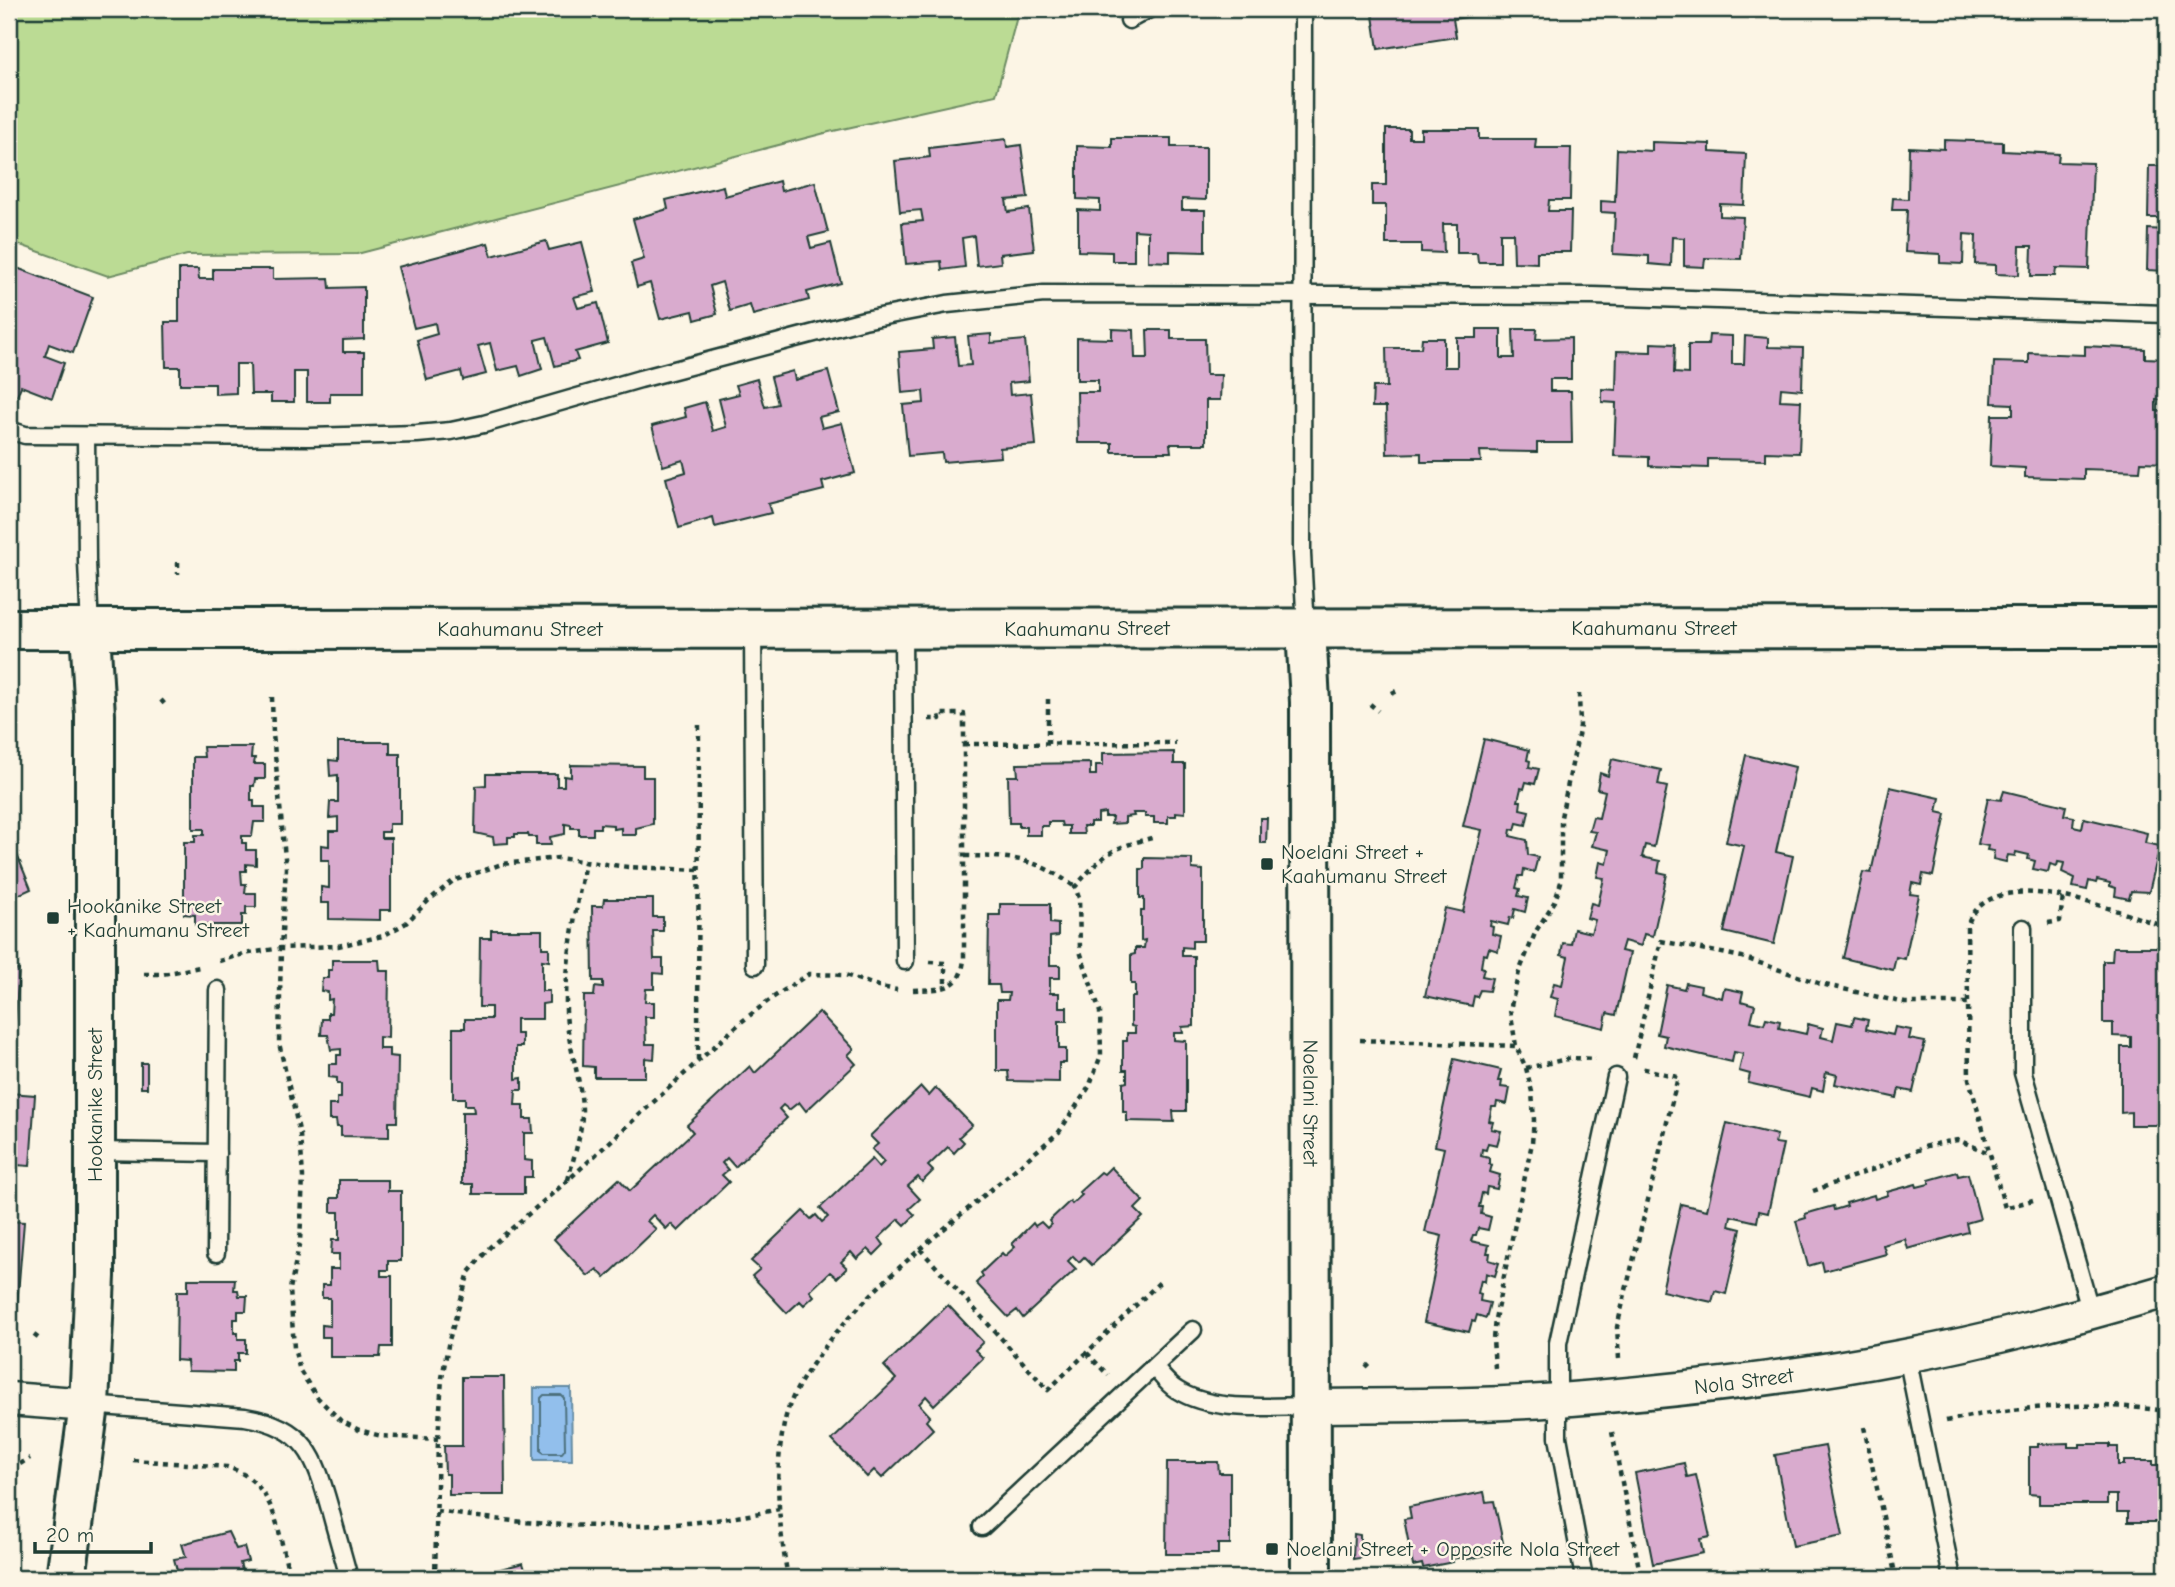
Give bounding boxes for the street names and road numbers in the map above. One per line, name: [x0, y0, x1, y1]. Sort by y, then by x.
street label: Kaahumanu Street: [1004, 616, 1171, 641]
street label: Kaahumanu Street: [1571, 616, 1738, 640]
street label: Kaahumanu Street: [437, 617, 604, 641]
street label: Hookanike Street: [83, 1027, 107, 1182]
street label: Noelani Street: [1298, 1039, 1323, 1167]
street label: Nola Street: [1693, 1363, 1796, 1399]

